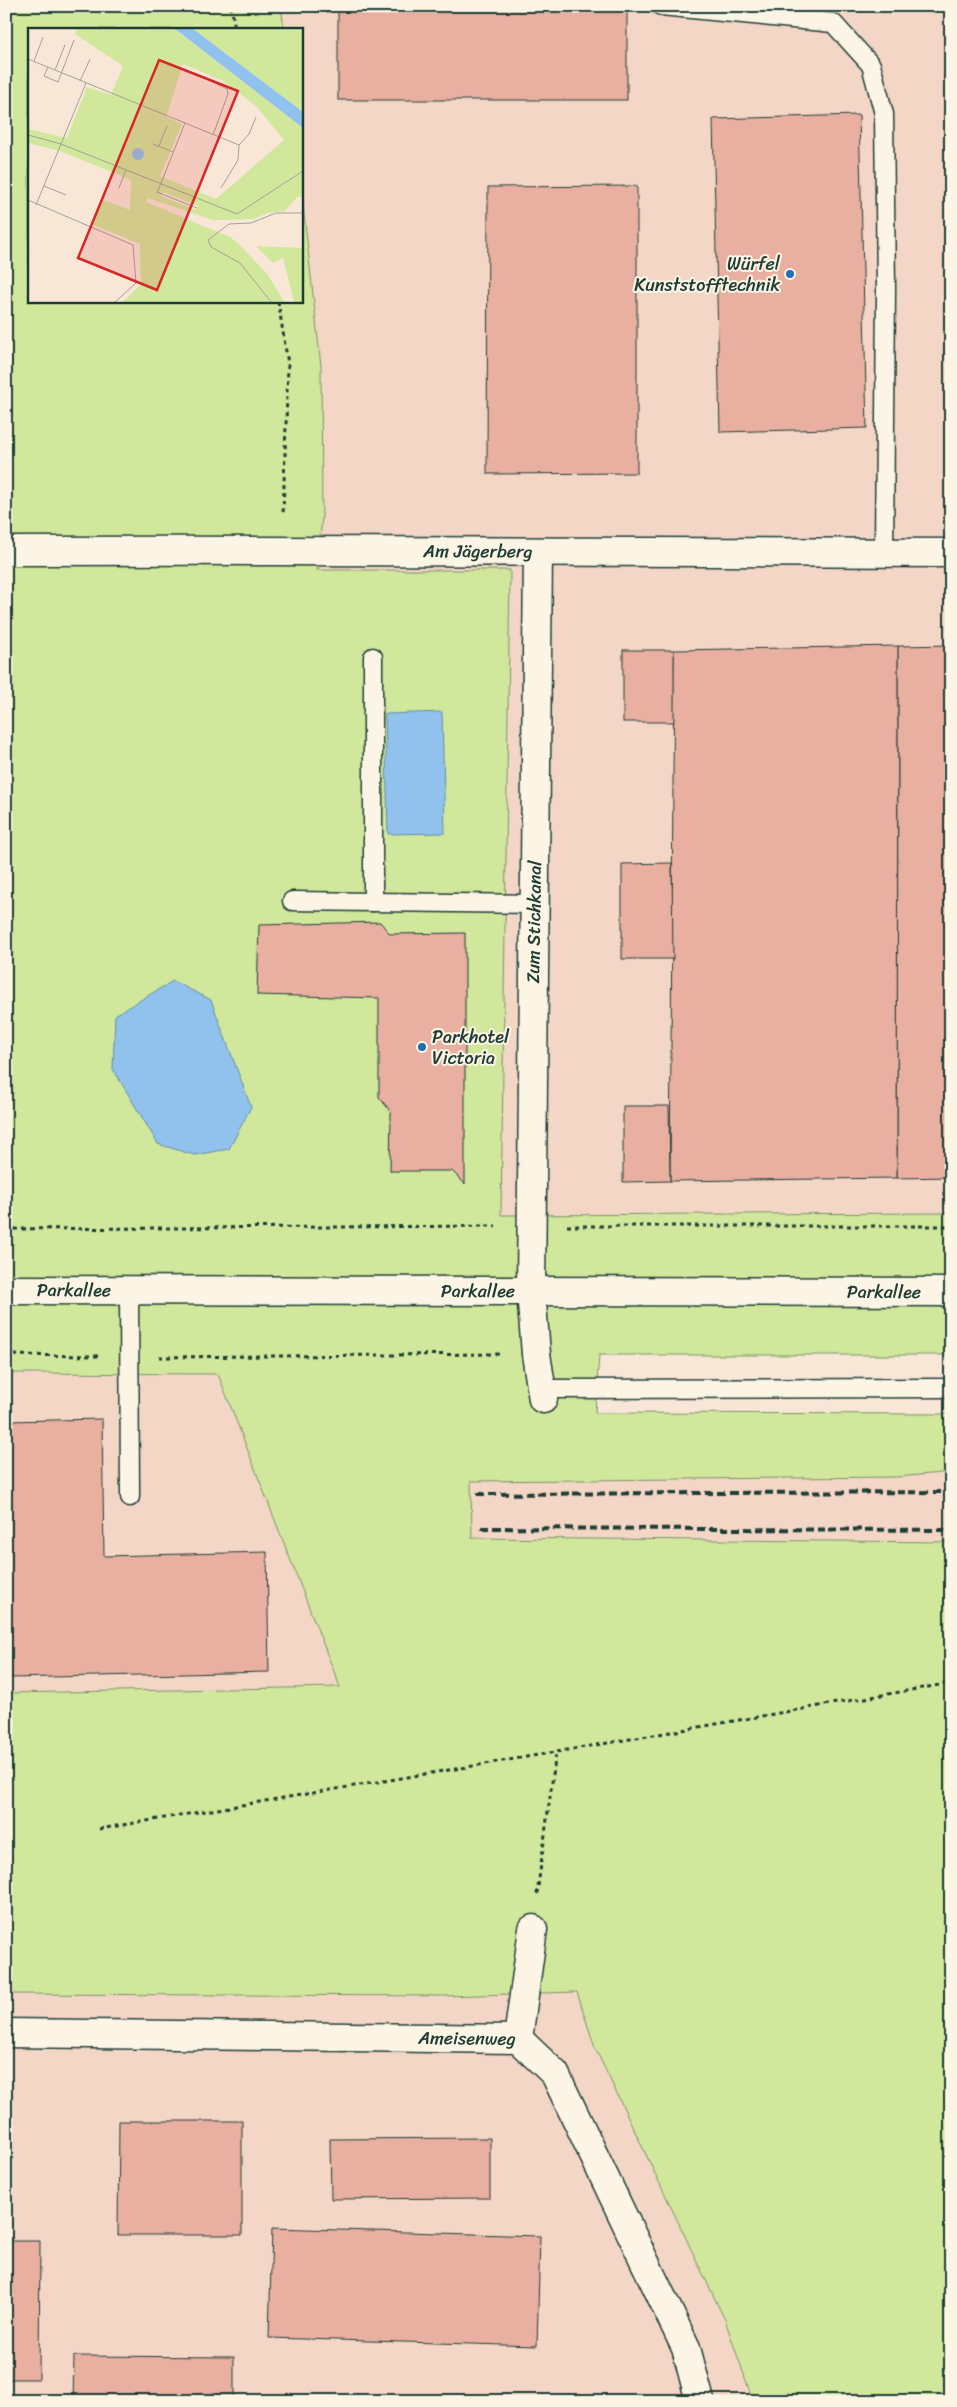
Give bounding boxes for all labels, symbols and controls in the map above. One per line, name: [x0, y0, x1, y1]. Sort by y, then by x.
inset map: [28, 28, 302, 302]
place label: Würfel Kunststofftechnik: [634, 248, 781, 301]
marker: Würfel Kunststofftechnik: [784, 268, 796, 280]
street label: Am Jägerberg: [422, 535, 533, 567]
street label: Zum Stichkanal: [517, 859, 551, 984]
place label: Parkhotel Victoria: [432, 1021, 510, 1074]
marker: Parkhotel Victoria: [416, 1041, 428, 1053]
street label: Parkallee: [37, 1274, 111, 1306]
street label: Parkallee: [441, 1275, 515, 1307]
street label: Parkallee: [847, 1276, 921, 1308]
street label: Ameisenweg: [417, 2022, 516, 2055]

